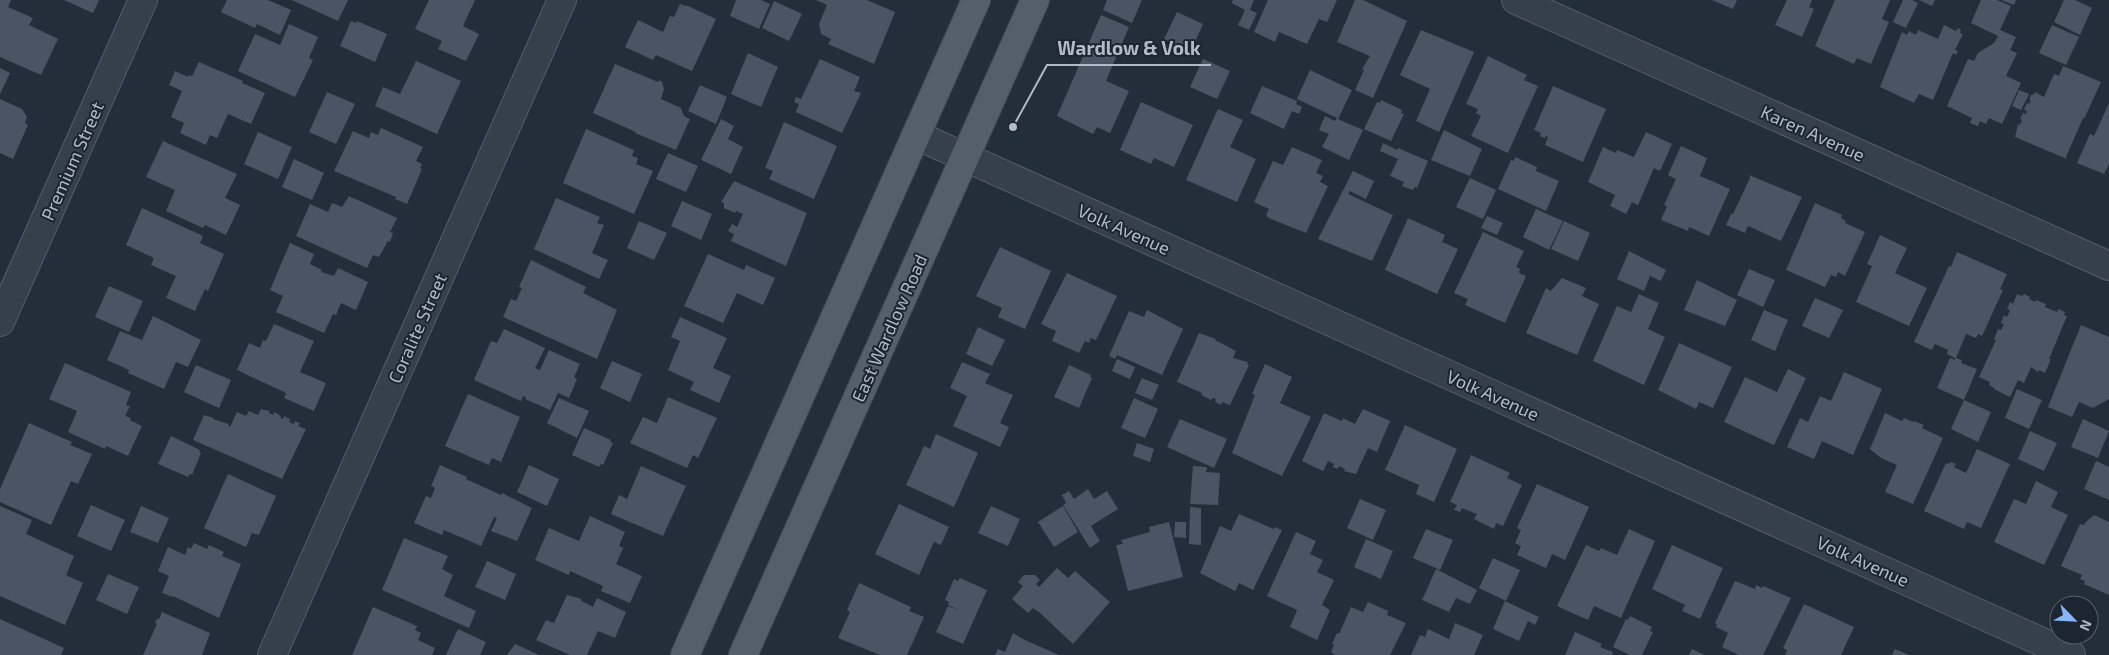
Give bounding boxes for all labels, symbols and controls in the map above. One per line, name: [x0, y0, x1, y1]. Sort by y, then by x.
callout: Wardlow & Volk: [1047, 31, 1211, 65]
text: Wardlow & Volk: [1057, 36, 1201, 59]
street label: Premium Street: [36, 98, 108, 224]
street label: Karen Avenue: [1758, 100, 1868, 166]
street label: Volk Avenue: [1074, 199, 1174, 259]
street label: East Wardlow Road: [847, 251, 931, 405]
street label: Coralite Street: [383, 270, 451, 386]
street label: Volk Avenue: [1443, 365, 1543, 425]
street label: Volk Avenue: [1813, 531, 1913, 591]
north arrow: [2049, 595, 2099, 645]
text: N: [2077, 617, 2096, 634]

